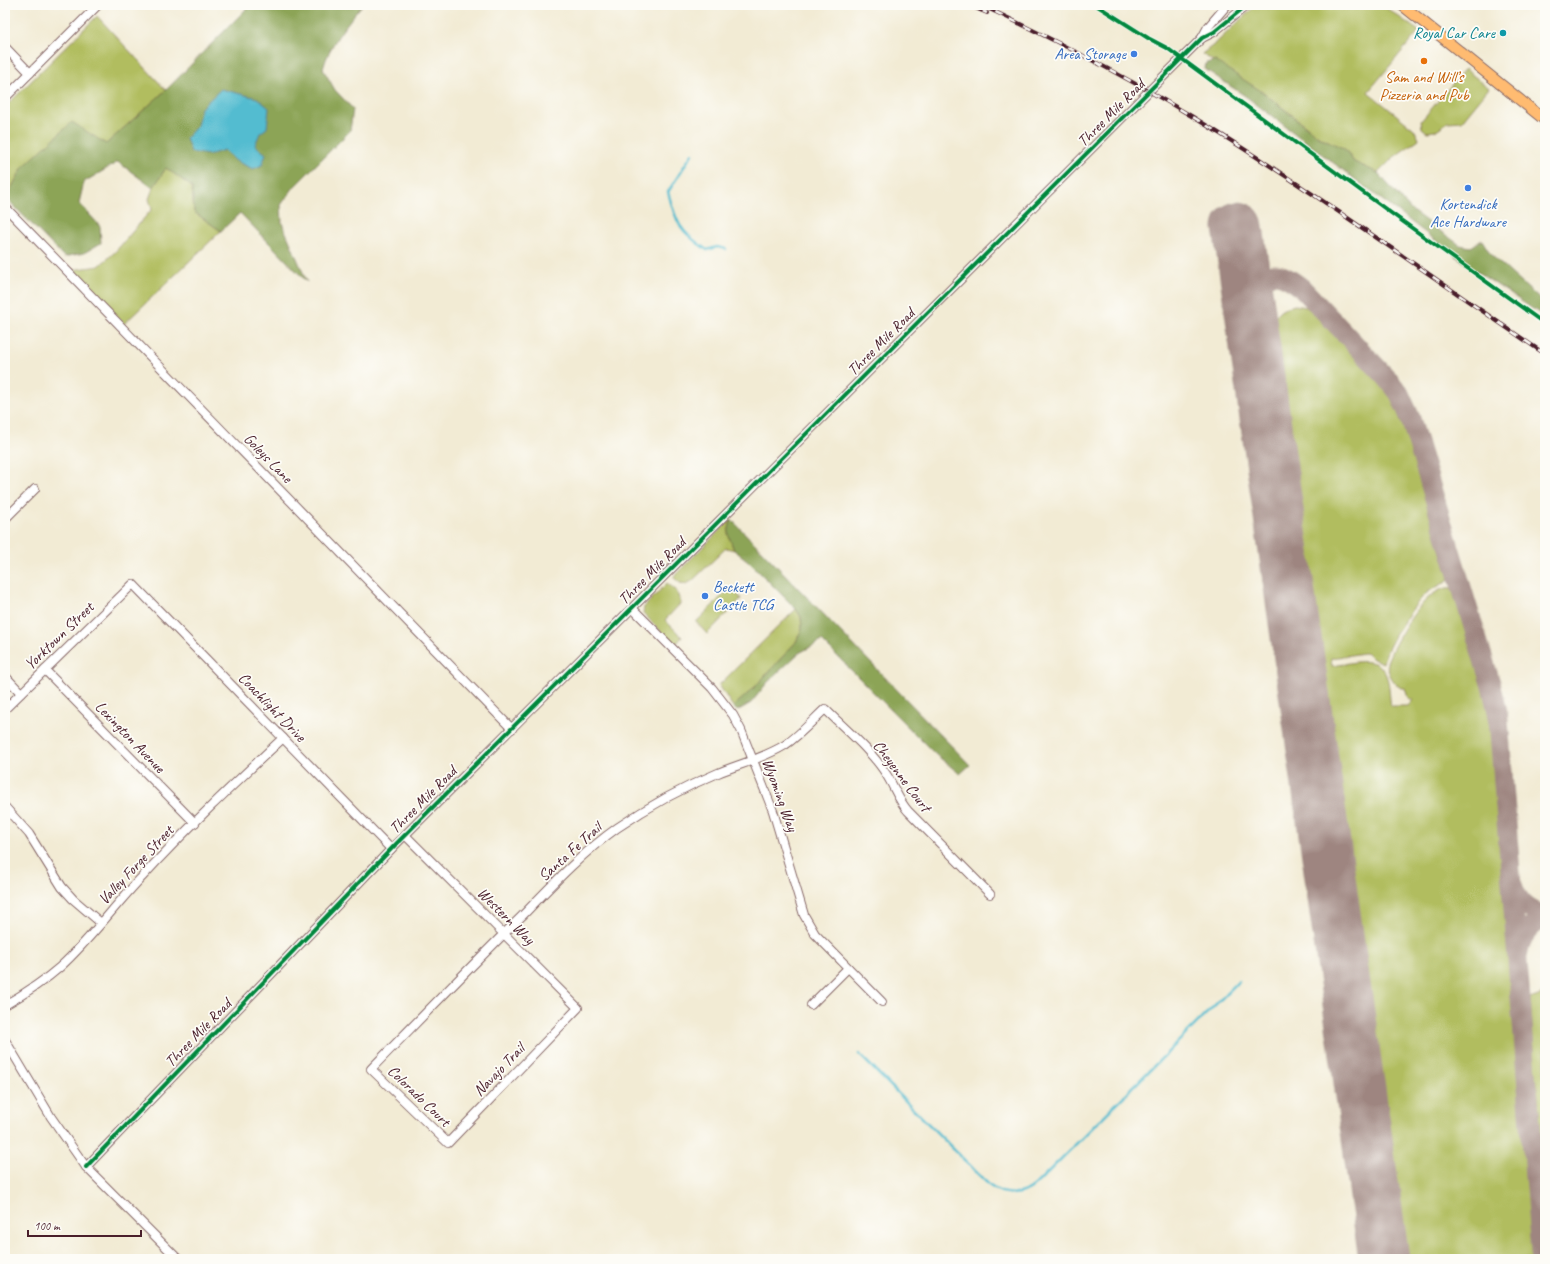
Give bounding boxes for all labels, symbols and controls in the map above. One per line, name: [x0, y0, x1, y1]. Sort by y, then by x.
place label: Royal Car Care: [1413, 23, 1497, 43]
marker: Royal Car Care: [1498, 28, 1508, 38]
place label: Area Storage: [1055, 44, 1128, 64]
marker: Area Storage: [1129, 49, 1139, 59]
marker: Sam and Will’s Pizzeria and Pub: [1419, 56, 1429, 66]
place label: Sam and Will’s Pizzeria and Pub: [1379, 67, 1470, 105]
street label: Three Mile Road: [1073, 73, 1151, 151]
marker: Kortendick Ace Hardware: [1463, 183, 1473, 193]
place label: Kortendick Ace Hardware: [1430, 194, 1508, 232]
street label: Three Mile Road: [843, 302, 921, 380]
street label: Goleys Lane: [239, 429, 298, 489]
street label: Three Mile Road: [614, 531, 692, 609]
place label: Beckett Castle TCG: [713, 577, 775, 615]
marker: Beckett Castle TCG: [700, 591, 710, 601]
street label: Yorktown Street: [20, 597, 99, 674]
street label: Coachlight Drive: [234, 668, 311, 747]
street label: Lexington Avenue: [91, 697, 170, 778]
street label: Cheyenne Court: [869, 736, 937, 818]
street label: Wyoming Way: [758, 756, 803, 836]
street label: Three Mile Road: [385, 760, 463, 838]
street label: Santa Fe Trail: [534, 816, 608, 886]
street label: Valley Forge Street: [94, 820, 179, 909]
street label: Western Way: [473, 883, 540, 950]
street label: Three Mile Road: [160, 993, 238, 1071]
street label: Navajo Trail: [469, 1037, 531, 1101]
street label: Colorado Court: [383, 1061, 456, 1132]
scale bar: [28, 1212, 141, 1238]
text: 100 m: [34, 1218, 61, 1234]

